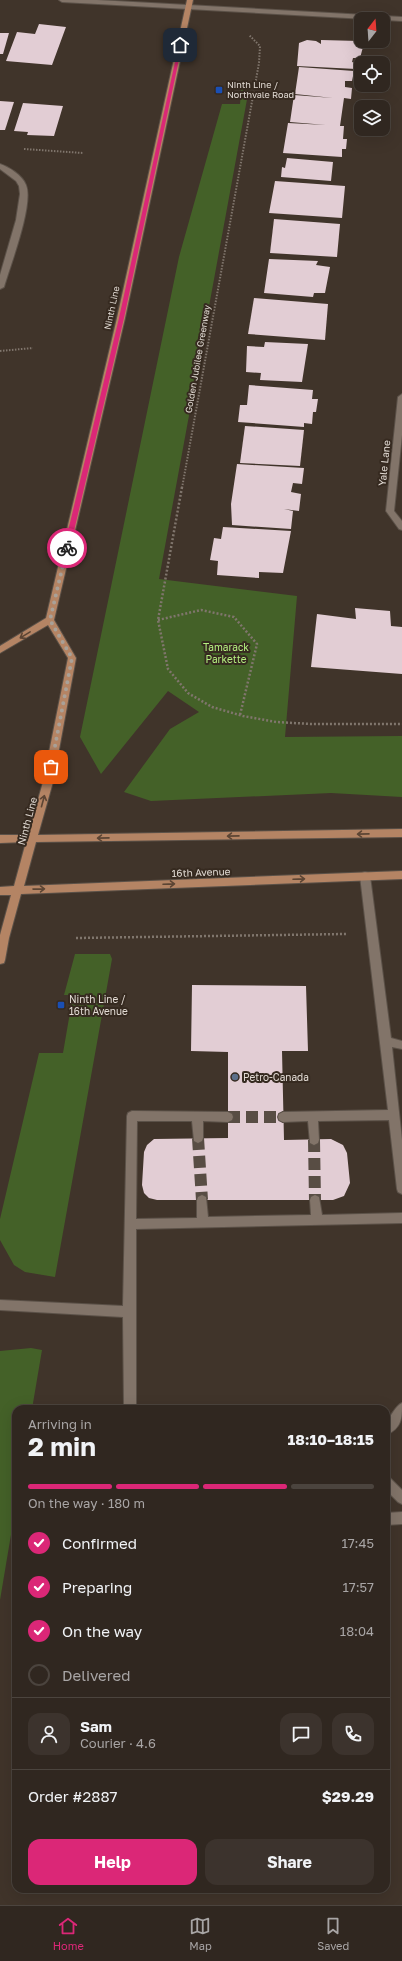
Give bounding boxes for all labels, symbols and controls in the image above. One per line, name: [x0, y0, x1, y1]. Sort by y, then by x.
north arrow: [354, 12, 390, 48]
map controls: [354, 12, 390, 136]
pin: [163, 28, 197, 62]
icon: home: [169, 34, 191, 56]
button: locate: [354, 56, 390, 92]
place label: Ninth Line / Northvale Road: [227, 79, 294, 100]
marker: Ninth Line / Northvale Road: [214, 85, 224, 95]
button: layers: [354, 100, 390, 136]
street label: Ninth Line: [102, 285, 122, 331]
street label: Golden Jubilee Greenway: [183, 304, 212, 414]
street label: Yale Lane: [376, 439, 392, 487]
courier: [47, 528, 87, 568]
icon: bike: [56, 537, 78, 559]
one-way arrow: [20, 631, 31, 639]
park label: Tamarack Parkette: [203, 641, 249, 665]
pin: [34, 750, 68, 784]
icon: bag: [40, 756, 62, 778]
street label: Ninth Line: [15, 795, 39, 846]
one-way arrow: [40, 795, 48, 808]
one-way arrow: [357, 830, 370, 837]
one-way arrow: [227, 832, 240, 840]
one-way arrow: [97, 834, 110, 842]
street label: 16th Avenue: [171, 865, 231, 879]
one-way arrow: [292, 875, 305, 883]
one-way arrow: [162, 881, 175, 888]
one-way arrow: [32, 885, 45, 893]
place label: Ninth Line / 16th Avenue: [69, 993, 128, 1017]
marker: Ninth Line / 16th Avenue: [56, 1000, 66, 1010]
place label: Petro-Canada: [243, 1071, 309, 1083]
marker: Petro-Canada: [230, 1072, 240, 1082]
text: Arriving in: [28, 1416, 92, 1432]
text: 18:10–18:15: [287, 1430, 374, 1448]
text: 2 min: [28, 1431, 96, 1462]
text: On the way · 180 m: [28, 1495, 145, 1511]
icon: check: [28, 1532, 50, 1554]
text: Confirmed: [62, 1534, 137, 1552]
text: 17:45: [341, 1535, 374, 1551]
icon: check: [28, 1576, 50, 1598]
text: Preparing: [62, 1578, 132, 1596]
text: 17:57: [342, 1579, 374, 1595]
icon: check: [28, 1620, 50, 1642]
text: On the way: [62, 1622, 142, 1640]
text: 18:04: [340, 1623, 374, 1639]
text: Delivered: [62, 1666, 130, 1684]
button: person: [28, 1713, 70, 1755]
button: chat: [280, 1713, 322, 1755]
button: phone: [332, 1713, 374, 1755]
text: Sam: [80, 1717, 112, 1735]
text: Courier · 4.6: [80, 1735, 156, 1751]
text: Order #2887: [28, 1787, 117, 1805]
text: $29.29: [322, 1787, 374, 1805]
button: Help: [28, 1839, 197, 1885]
button: Share: [205, 1839, 374, 1885]
tab: Home: [53, 1915, 84, 1952]
tab: Map: [189, 1915, 212, 1952]
tab: Saved: [317, 1915, 349, 1952]

